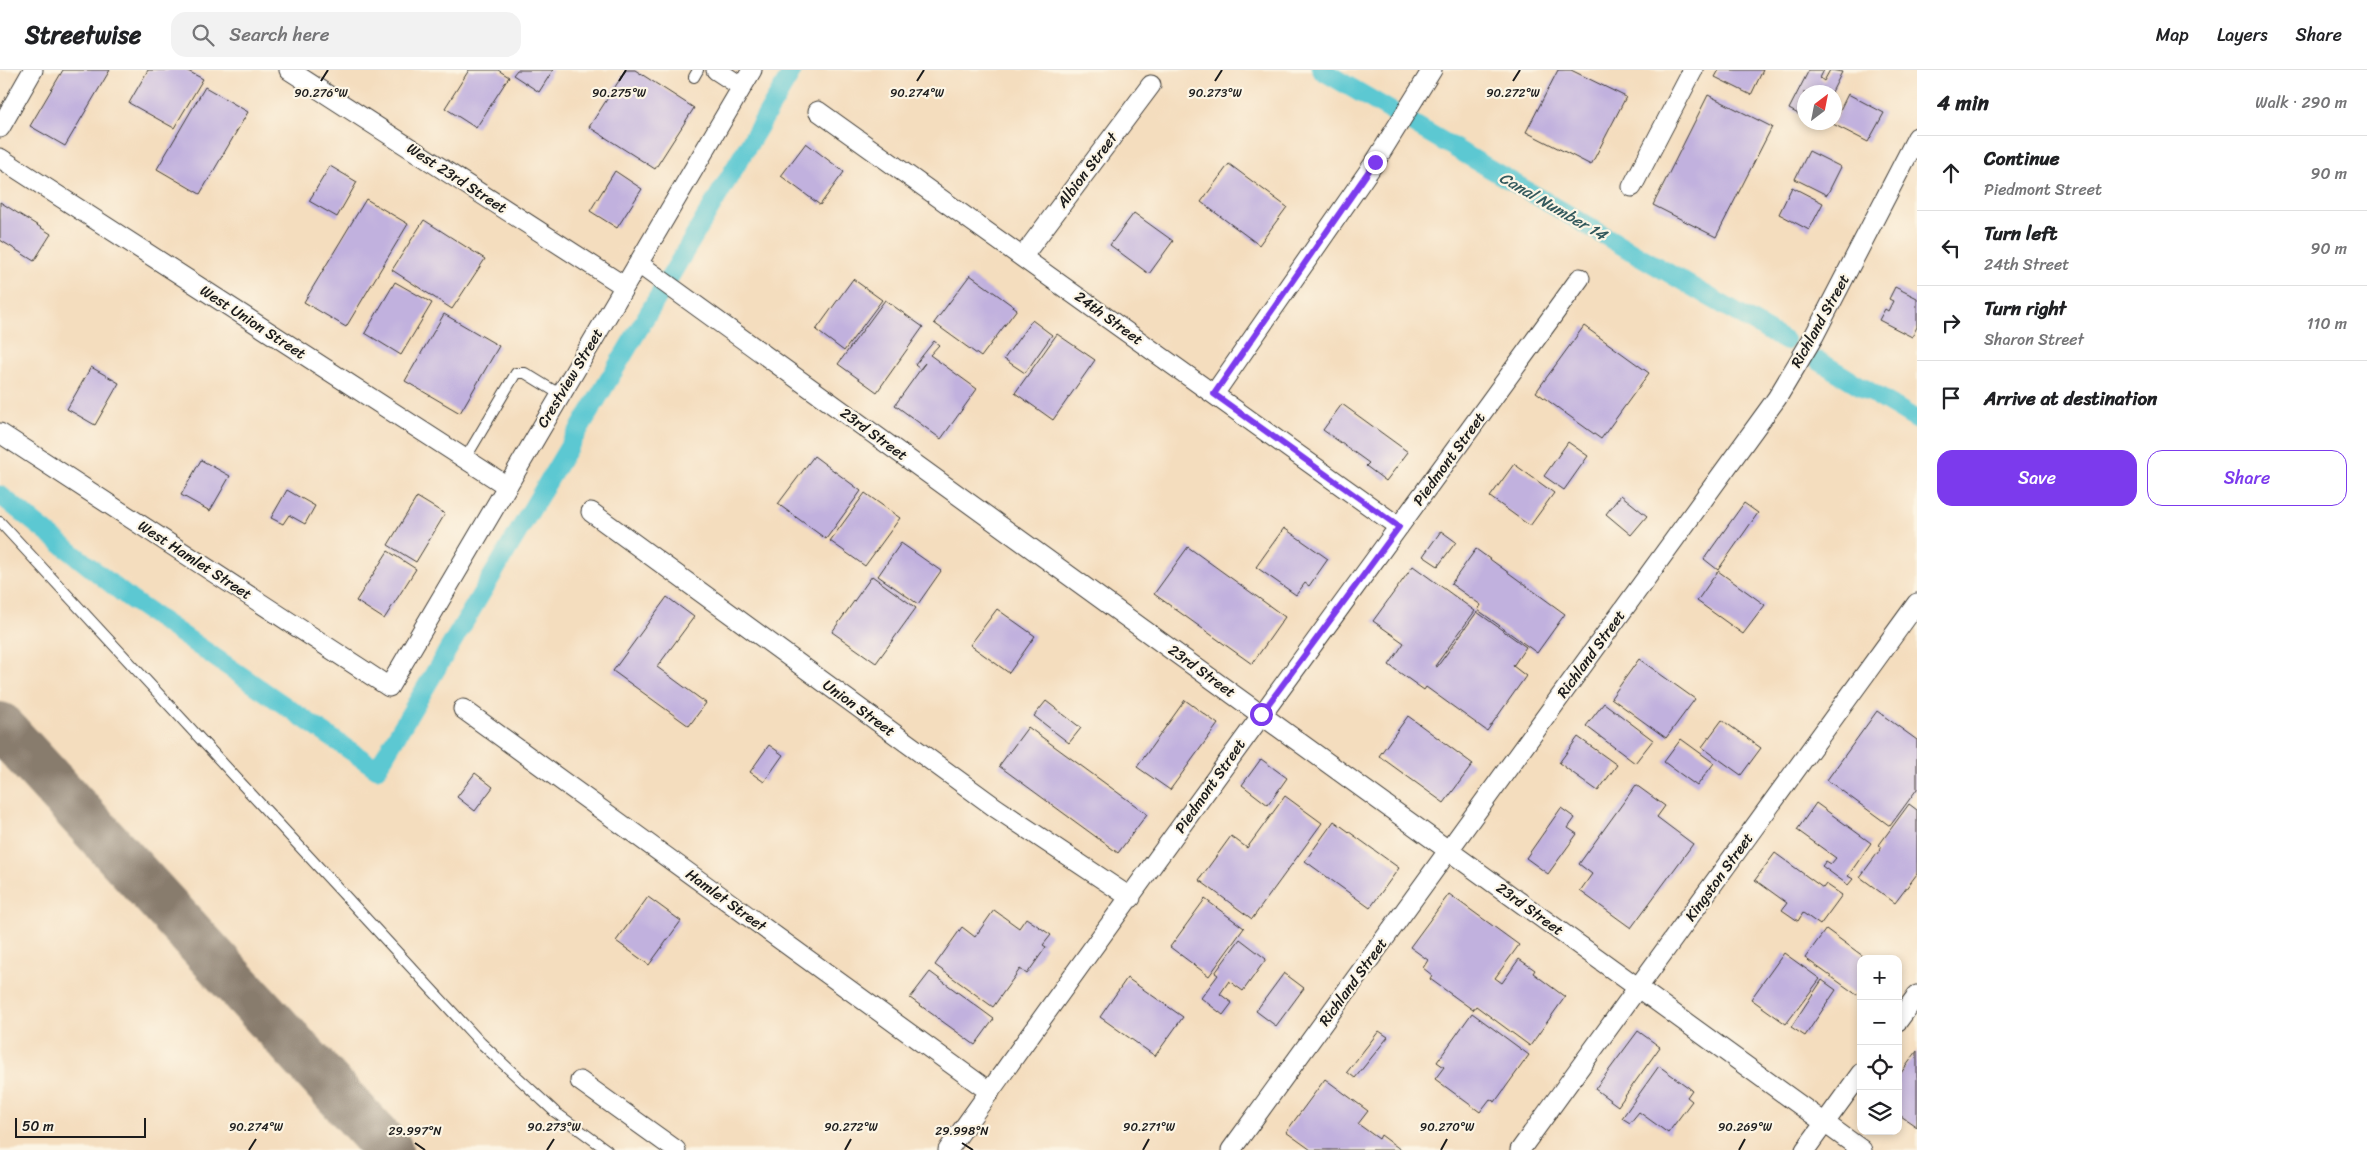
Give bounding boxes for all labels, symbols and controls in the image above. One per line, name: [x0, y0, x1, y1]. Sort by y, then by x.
search box: [171, 12, 521, 57]
text: Streetwise: [25, 14, 141, 56]
text: Search here: [229, 18, 329, 51]
text: Map: [2156, 19, 2189, 51]
text: Layers: [2217, 19, 2268, 51]
text: Share: [2296, 19, 2342, 51]
icon: search: [189, 21, 217, 49]
text: 90.276°W: [294, 82, 349, 104]
text: 90.275°W: [592, 82, 647, 104]
text: 90.274°W: [890, 82, 945, 104]
text: 90.273°W: [1188, 82, 1242, 104]
text: 90.272°W: [1486, 82, 1541, 104]
text: 4 min: [1937, 84, 1989, 122]
north arrow: [1797, 85, 1842, 130]
text: Walk · 290 m: [2255, 88, 2347, 117]
street label: Albion Street: [1049, 126, 1125, 214]
street label: West 23rd Street: [401, 136, 513, 221]
text: Continue: [1984, 142, 2060, 175]
route end: [1364, 151, 1387, 174]
icon: ahead: [1937, 159, 1965, 187]
text: 90 m: [2311, 159, 2347, 188]
water label: Canal Number 14: [1494, 163, 1614, 250]
text: Piedmont Street: [1984, 175, 2102, 204]
text: Turn left: [1984, 217, 2057, 250]
icon: left: [1937, 234, 1965, 262]
text: 90 m: [2311, 234, 2347, 263]
text: 24th Street: [1984, 250, 2069, 279]
street label: Richland Street: [1783, 269, 1857, 373]
street label: West Union Street: [195, 278, 312, 366]
street label: 24th Street: [1069, 284, 1149, 352]
text: Turn right: [1984, 292, 2066, 325]
icon: right: [1937, 309, 1965, 337]
text: 110 m: [2307, 309, 2347, 338]
street label: Crestview Street: [530, 323, 610, 433]
text: Sharon Street: [1984, 325, 2084, 354]
text: Arrive at destination: [1984, 382, 2157, 415]
icon: arrive: [1937, 384, 1965, 412]
street label: 23rd Street: [835, 400, 914, 468]
street label: Piedmont Street: [1406, 406, 1492, 511]
button: Save: [1937, 450, 2137, 506]
button: Share: [2147, 450, 2347, 506]
street label: West Hamlet Street: [133, 513, 258, 607]
street label: Richland Street: [1550, 604, 1632, 704]
street label: 23rd Street: [1163, 637, 1242, 705]
street label: Union Street: [817, 673, 901, 744]
route start: [1250, 703, 1273, 726]
street label: Piedmont Street: [1168, 733, 1253, 839]
street label: Kingston Street: [1678, 827, 1760, 927]
street label: Hamlet Street: [680, 862, 773, 939]
street label: 23rd Street: [1491, 875, 1570, 943]
street label: Richland Street: [1312, 932, 1394, 1032]
map controls: [1857, 955, 1902, 1135]
button: +: [1857, 955, 1902, 1000]
button: −: [1857, 1000, 1902, 1045]
button: locate: [1857, 1045, 1902, 1090]
button: layers: [1857, 1090, 1902, 1135]
text: 50 m: [22, 1114, 54, 1139]
scale bar: [15, 1115, 146, 1138]
text: 90.274°W: [229, 1116, 284, 1138]
text: 90.273°W: [527, 1116, 581, 1138]
text: 90.272°W: [824, 1116, 879, 1138]
text: 90.271°W: [1123, 1116, 1176, 1138]
text: 90.270°W: [1420, 1116, 1475, 1138]
text: 90.269°W: [1718, 1116, 1773, 1138]
text: 29.997°N: [389, 1120, 442, 1142]
text: 29.998°N: [935, 1120, 989, 1142]

